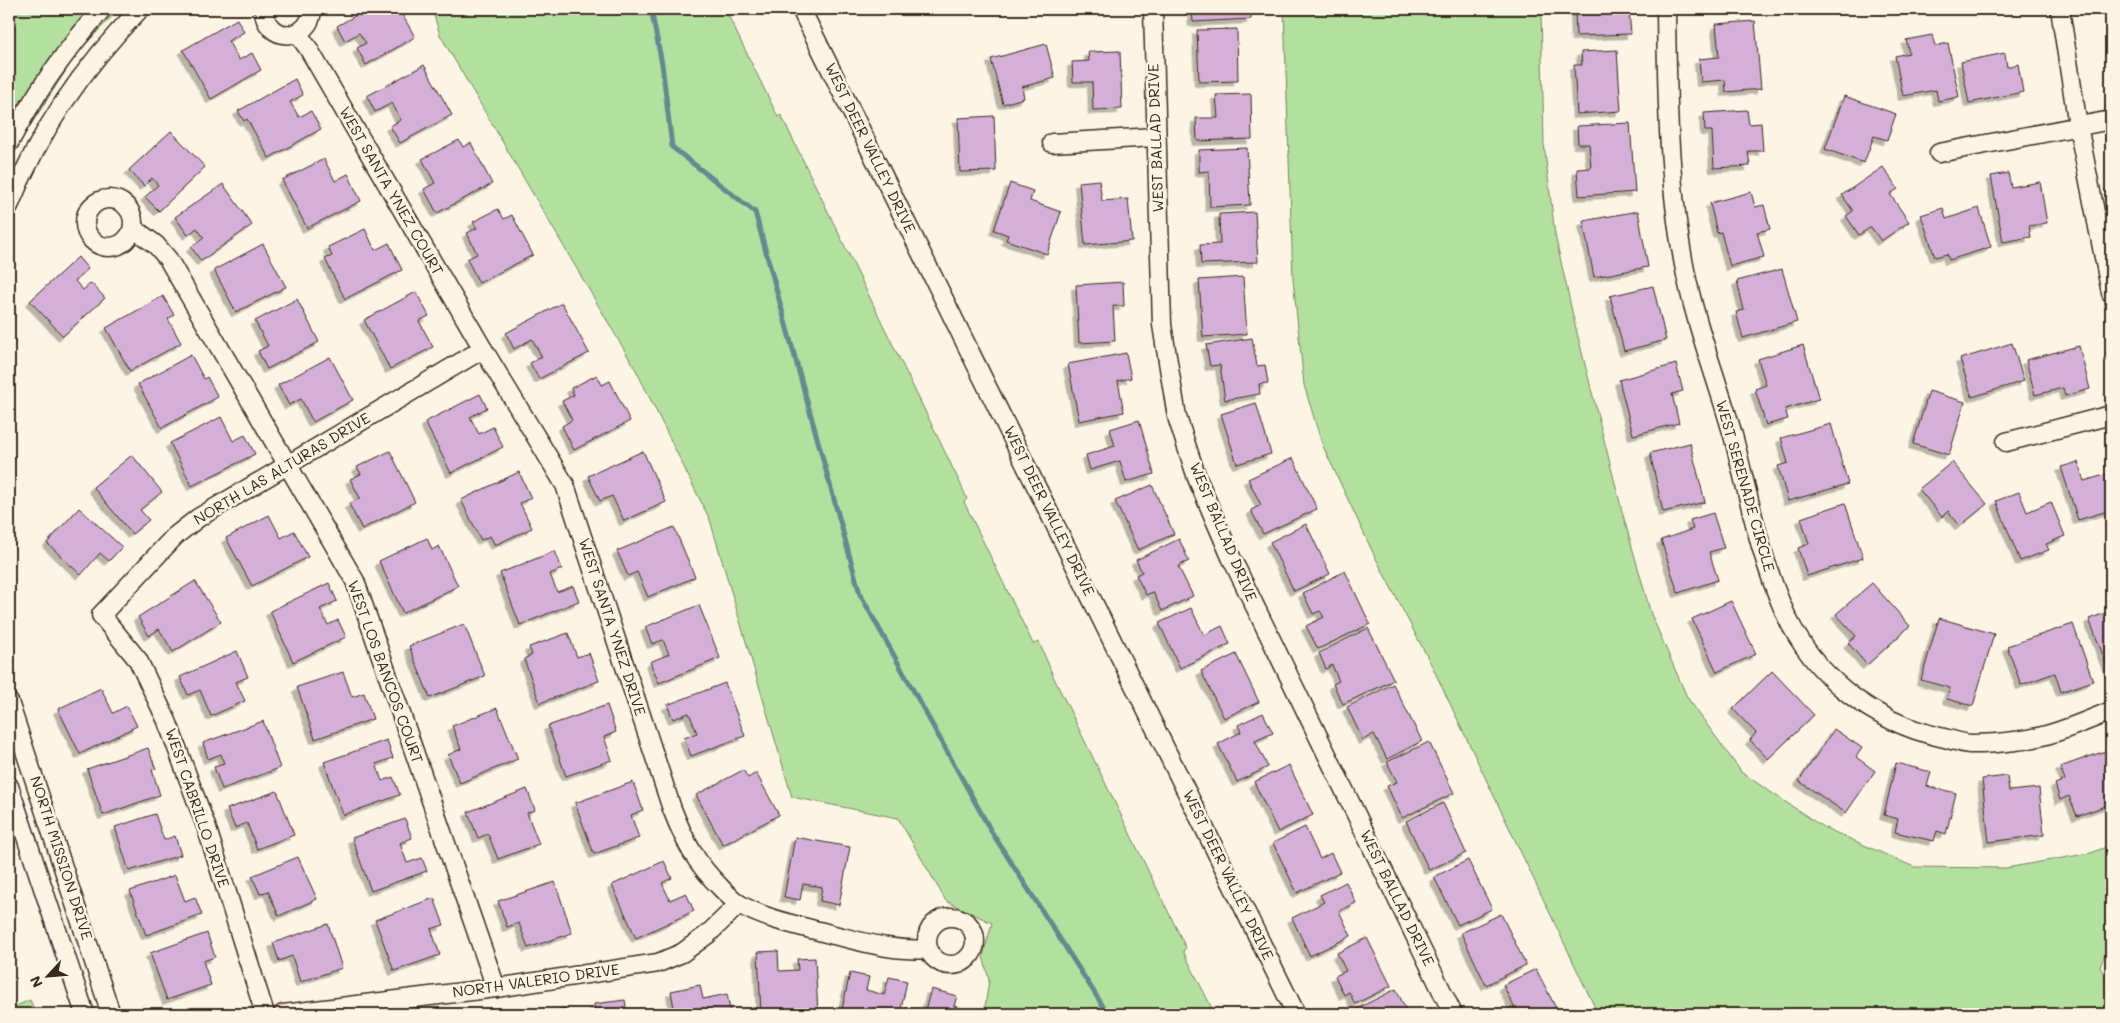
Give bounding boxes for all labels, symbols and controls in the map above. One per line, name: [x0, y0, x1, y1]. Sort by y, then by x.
street label: WEST DEER VALLEY DRIVE: [821, 59, 921, 236]
street label: WEST BALLAD DRIVE: [1142, 63, 1168, 213]
street label: WEST SANTA YNEZ COURT: [335, 102, 448, 279]
street label: WEST SERENADE CIRCLE: [1712, 397, 1780, 574]
street label: NORTH LAS ALTURAS DRIVE: [190, 407, 374, 529]
street label: WEST DEER VALLEY DRIVE: [1000, 422, 1100, 599]
street label: WEST BALLAD DRIVE: [1186, 459, 1262, 604]
street label: WEST SANTA YNEZ DRIVE: [575, 535, 651, 719]
street label: WEST LOS BANCOS COURT: [343, 577, 428, 766]
street label: WEST CABRILLO DRIVE: [161, 725, 235, 890]
street label: NORTH MISSION DRIVE: [26, 773, 98, 942]
street label: WEST DEER VALLEY DRIVE: [1179, 786, 1279, 963]
street label: WEST BALLAD DRIVE: [1356, 826, 1440, 969]
north arrow: [22, 950, 72, 1000]
street label: NORTH VALERIO DRIVE: [451, 958, 621, 1002]
text: N: [25, 973, 47, 991]

